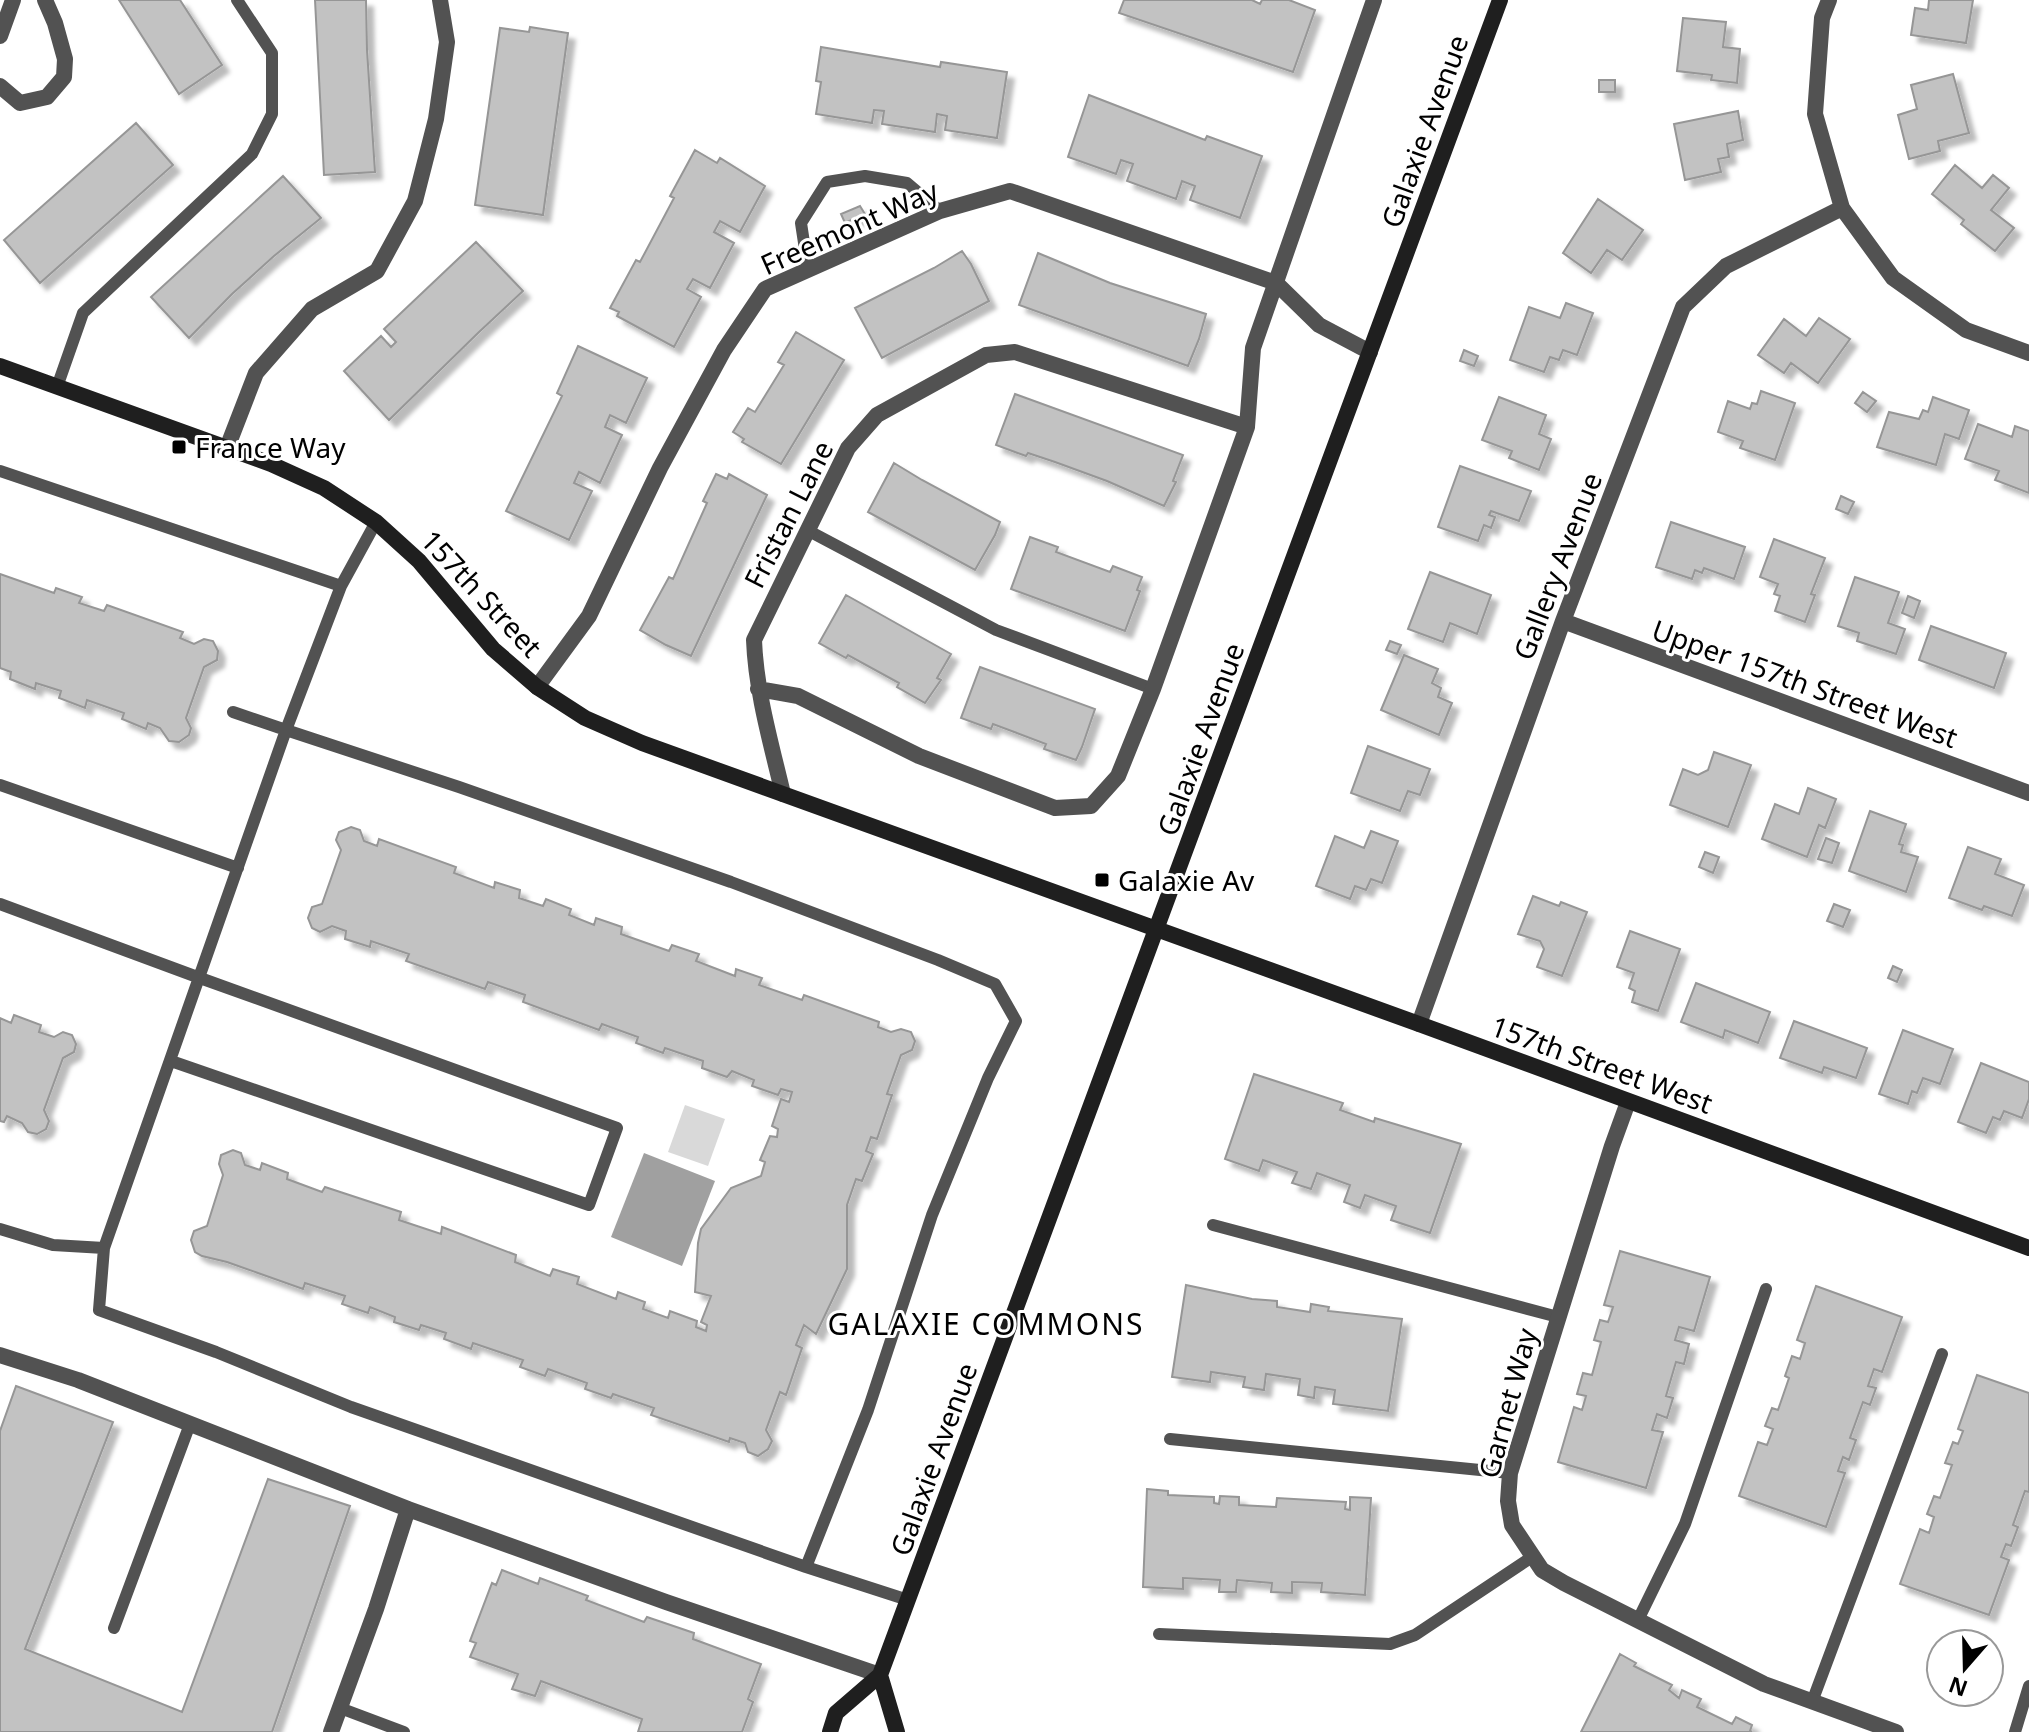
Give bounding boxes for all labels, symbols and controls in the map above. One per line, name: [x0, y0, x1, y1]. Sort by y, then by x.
street label: Galaxie Avenue: [1372, 29, 1476, 233]
street label: Freemont Way: [754, 171, 944, 283]
place label: France Way: [195, 428, 346, 466]
street label: Fristan Lane: [735, 434, 841, 594]
marker: France Way: [170, 438, 188, 456]
street label: Gallery Avenue: [1504, 467, 1610, 665]
street label: 157th Street: [413, 521, 551, 665]
street label: Upper 157th Street West: [1647, 610, 1963, 756]
street label: Galaxie Avenue: [1148, 637, 1252, 841]
place label: Galaxie Av: [1118, 861, 1255, 899]
marker: Galaxie Av: [1093, 871, 1111, 889]
street label: 157th Street West: [1486, 1006, 1718, 1122]
district label: GALAXIE COMMONS: [827, 1303, 1145, 1344]
street label: Garnet Way: [1469, 1323, 1545, 1482]
street label: Galaxie Avenue: [881, 1357, 985, 1561]
north arrow: [1925, 1628, 2005, 1708]
text: N: [1944, 1671, 1971, 1705]

